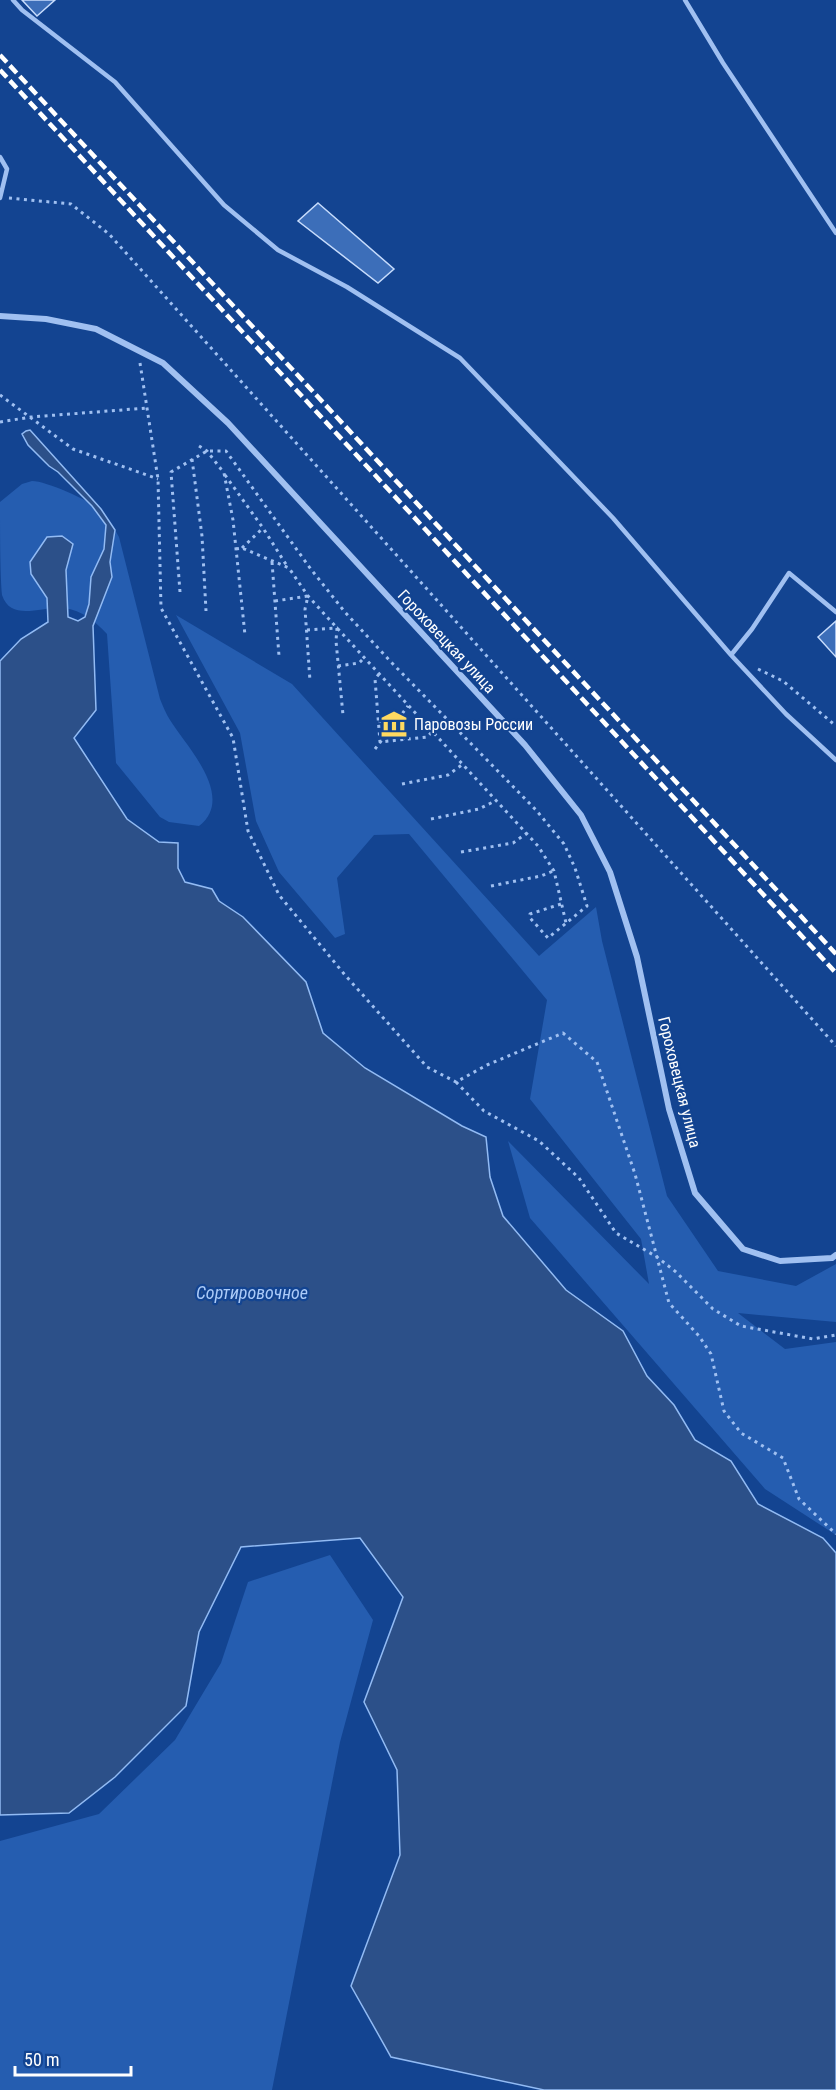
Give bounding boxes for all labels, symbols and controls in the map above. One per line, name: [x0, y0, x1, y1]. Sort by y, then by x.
street label: Гороховецкая улица: [394, 586, 499, 697]
museum icon: Паровозы России: [379, 709, 409, 739]
place label: Паровозы России: [414, 715, 533, 734]
street label: Гороховецкая улица: [654, 1015, 705, 1150]
water label: Сортировочное: [196, 1282, 308, 1303]
scale bar: [15, 2039, 130, 2077]
text: 50 m: [24, 2049, 59, 2070]

